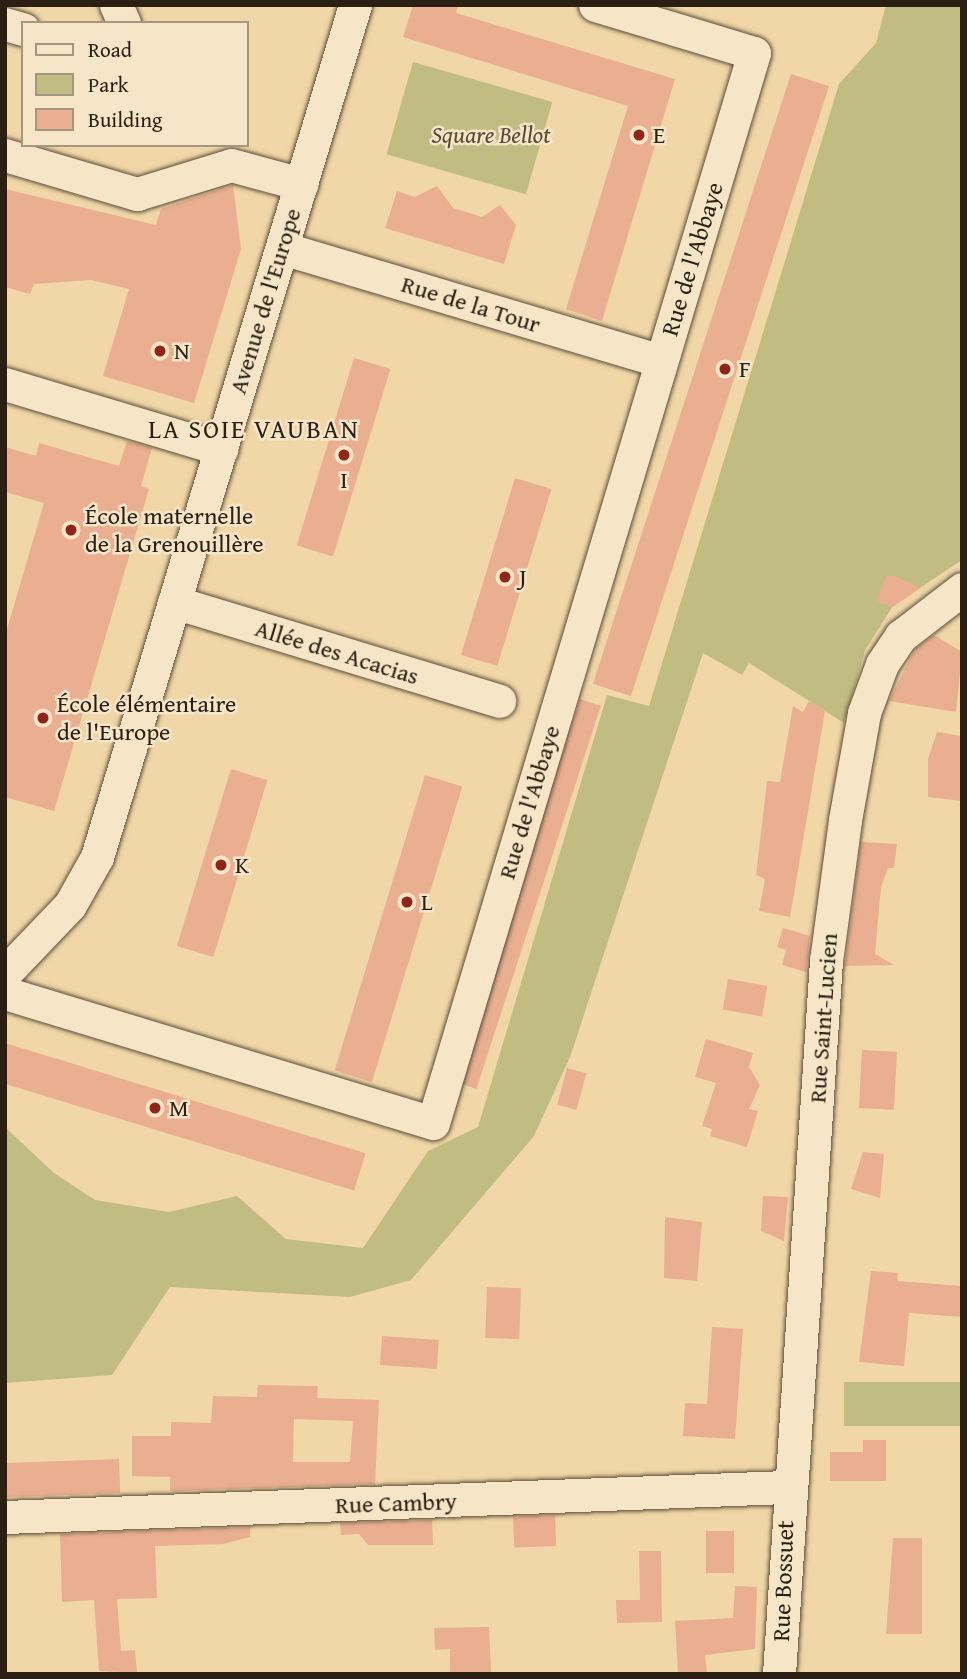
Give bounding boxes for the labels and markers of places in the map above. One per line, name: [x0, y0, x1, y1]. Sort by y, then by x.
place label: E: [653, 121, 665, 149]
marker: E: [631, 127, 647, 143]
place label: N: [174, 337, 190, 365]
marker: N: [152, 343, 168, 359]
place label: F: [739, 355, 751, 383]
marker: F: [717, 361, 733, 377]
marker: I: [336, 447, 352, 463]
place label: I: [340, 466, 348, 494]
place label: École maternelle de la Grenouillère: [85, 502, 264, 558]
marker: École maternelle de la Grenouillère: [63, 522, 79, 538]
place label: J: [519, 563, 527, 591]
marker: J: [497, 569, 513, 585]
place label: École élémentaire de l'Europe: [57, 690, 236, 746]
marker: École élémentaire de l'Europe: [35, 710, 51, 726]
place label: K: [235, 851, 249, 879]
marker: K: [213, 857, 229, 873]
place label: L: [421, 888, 433, 916]
marker: L: [399, 894, 415, 910]
place label: M: [169, 1094, 189, 1122]
marker: M: [147, 1100, 163, 1116]

